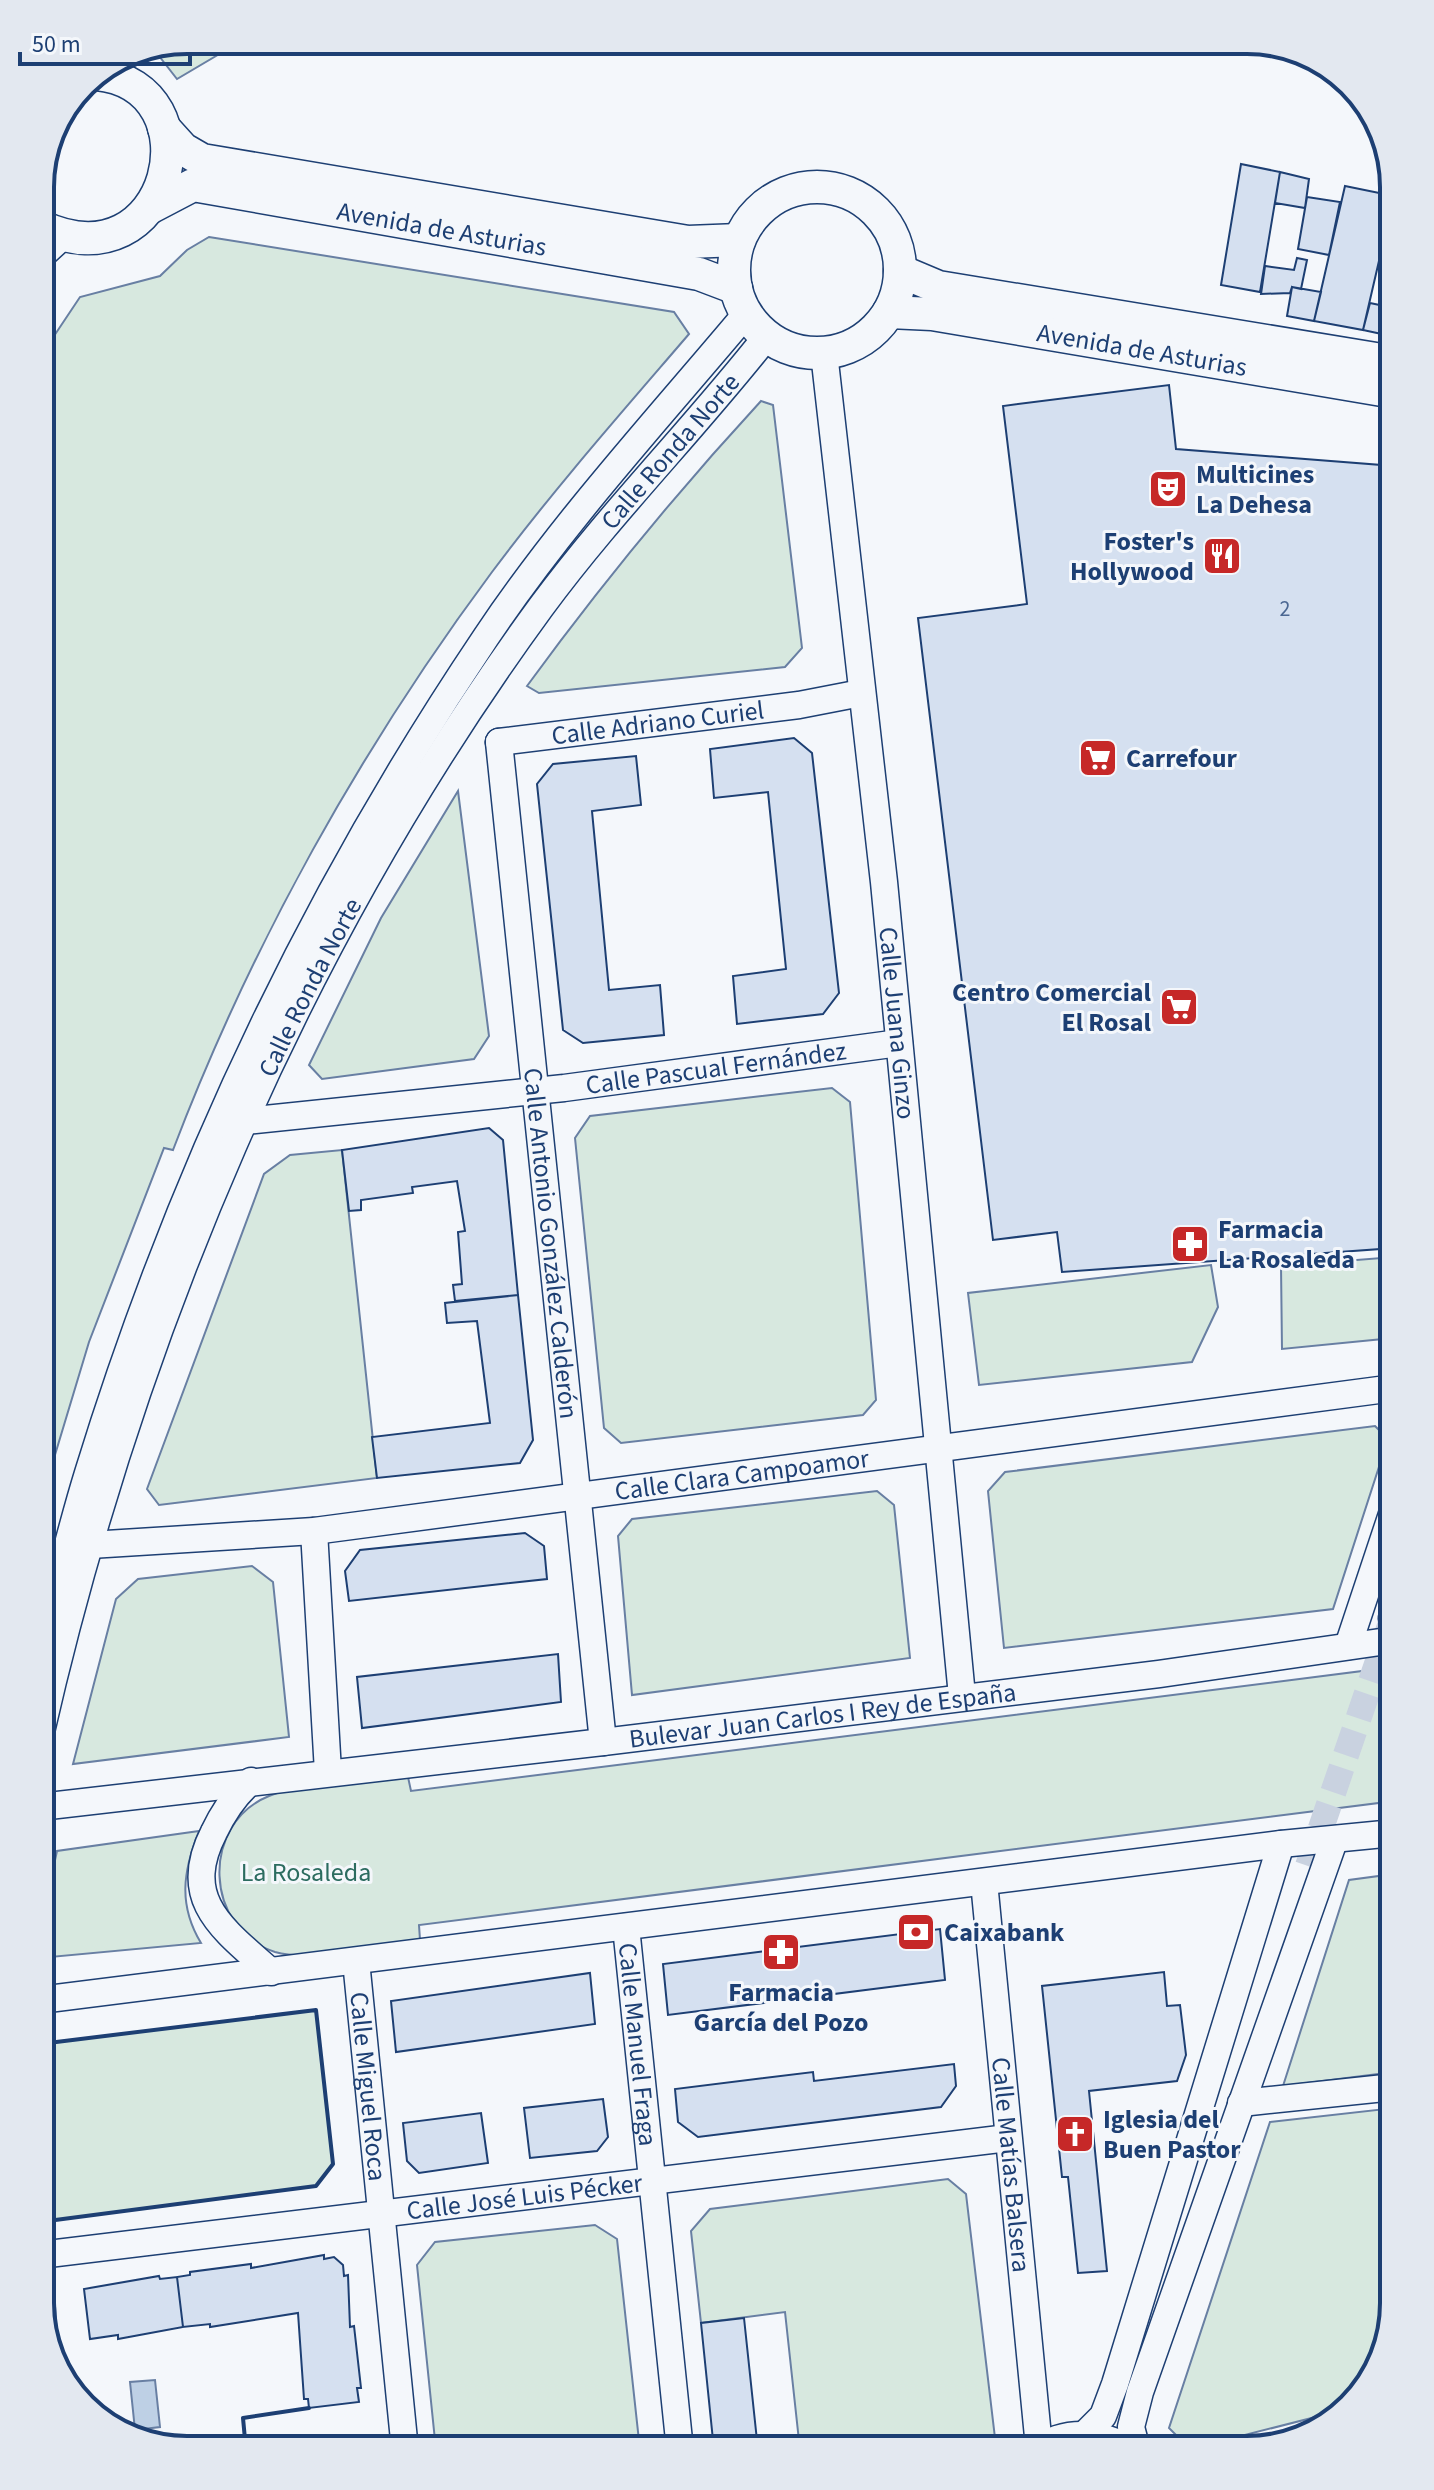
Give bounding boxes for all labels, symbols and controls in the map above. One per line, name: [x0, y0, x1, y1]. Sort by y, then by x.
scale bar: [20, 16, 190, 66]
text: 50 m: [32, 27, 81, 62]
street label: Avenida de Asturias: [334, 192, 550, 265]
street label: Avenida de Asturias: [1034, 314, 1250, 385]
street label: Calle Ronda Norte: [592, 365, 748, 537]
place label: Multicines La Dehesa: [1196, 456, 1314, 523]
theatre icon: Multicines La Dehesa: [1147, 468, 1189, 510]
place label: Foster's Hollywood: [1070, 523, 1194, 590]
restaurant icon: Foster's Hollywood: [1201, 535, 1243, 577]
house number: 2: [1280, 593, 1290, 625]
street label: Calle Adriano Curiel: [549, 691, 766, 754]
supermarket icon: Carrefour: [1077, 737, 1119, 779]
place label: Carrefour: [1126, 740, 1237, 777]
street label: Calle Ronda Norte: [249, 891, 371, 1083]
street label: Calle Juana Ginzo: [870, 925, 925, 1121]
place label: Centro Comercial El Rosal: [952, 974, 1152, 1041]
supermarket icon: Centro Comercial El Rosal: [1158, 986, 1200, 1028]
street label: Calle Pascual Fernández: [583, 1032, 848, 1103]
street label: Calle Antonio González Calderón: [514, 1066, 588, 1421]
place label: Farmacia La Rosaleda: [1218, 1211, 1355, 1278]
pharmacy icon: Farmacia La Rosaleda: [1169, 1223, 1211, 1265]
street label: Calle Clara Campoamor: [612, 1439, 872, 1510]
street label: Bulevar Juan Carlos I Rey de España: [627, 1673, 1018, 1757]
park label: La Rosaleda: [241, 1854, 371, 1891]
bank icon: Caixabank: [895, 1911, 937, 1953]
place label: Caixabank: [944, 1914, 1065, 1951]
pharmacy icon: Farmacia García del Pozo: [760, 1931, 802, 1973]
street label: Calle Manuel Fraga: [609, 1941, 667, 2148]
place label: Farmacia García del Pozo: [694, 1974, 868, 2041]
street label: Calle Miguel Roca: [341, 1990, 396, 2183]
street label: Calle Matías Balsera: [983, 2055, 1040, 2274]
place label: Iglesia del Buen Pastor: [1103, 2101, 1241, 2168]
church icon: Iglesia del Buen Pastor: [1054, 2113, 1096, 2155]
street label: Calle José Luis Pécker: [405, 2164, 645, 2229]

